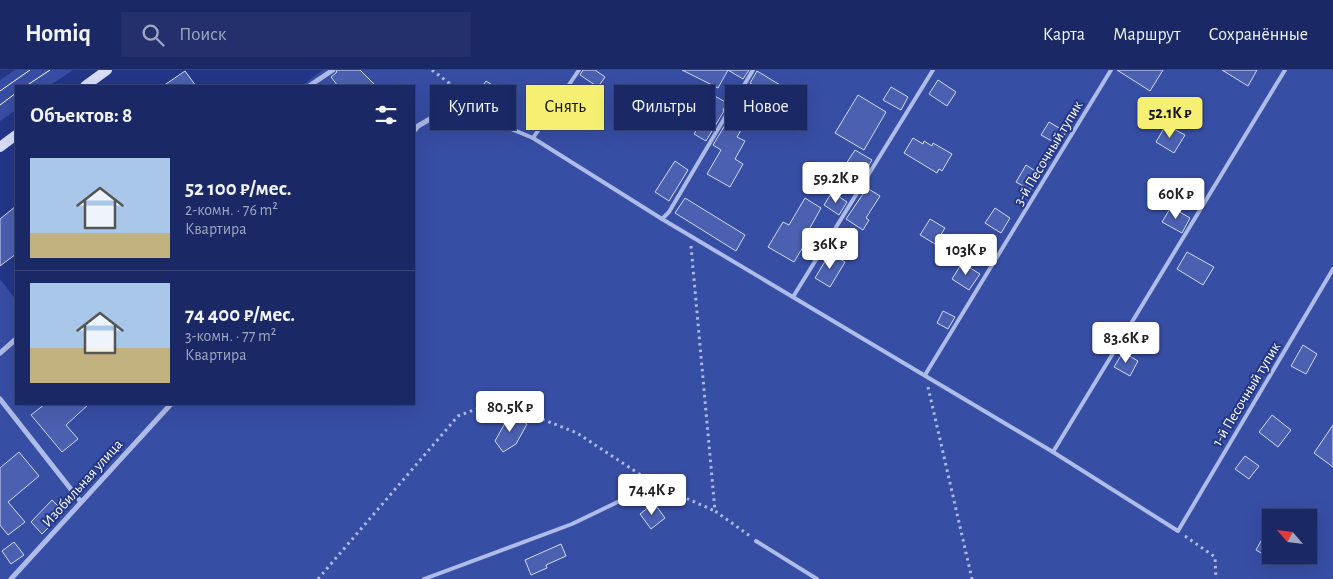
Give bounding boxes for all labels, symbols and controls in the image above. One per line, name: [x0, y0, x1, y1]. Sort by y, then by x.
search box: [121, 12, 471, 57]
icon: search: [139, 21, 167, 49]
text: Homiq: [25, 22, 91, 46]
text: Поиск: [179, 25, 227, 44]
text: Карта: [1043, 26, 1085, 44]
text: Маршрут: [1113, 26, 1181, 44]
text: Сохранённые: [1209, 26, 1308, 44]
chip: Купить: [430, 85, 516, 130]
chip: Снять: [526, 85, 604, 130]
chip: Фильтры: [614, 85, 715, 130]
chip: Новое: [725, 85, 807, 130]
pin: 52.1K ₽: [1124, 97, 1216, 139]
street label: 3-й Песочный тупик: [1011, 98, 1086, 208]
icon: filters: [372, 101, 400, 129]
text: Объектов: 8: [30, 105, 132, 126]
text: 52.1K ₽: [1148, 105, 1192, 121]
pin: 59.2K ₽: [790, 162, 882, 204]
text: 59.2K ₽: [813, 170, 859, 186]
icon: home: [70, 178, 130, 238]
text: 52 100 ₽/мес.: [185, 178, 291, 199]
pin: 60K ₽: [1141, 178, 1211, 220]
text: 60K ₽: [1158, 186, 1194, 202]
text: 2-комн. · 76 m²: [185, 202, 278, 218]
text: Квартира: [185, 221, 247, 237]
pin: 36K ₽: [795, 228, 865, 270]
pin: 103K ₽: [925, 234, 1007, 276]
text: 36K ₽: [813, 236, 847, 252]
text: 103K ₽: [946, 242, 986, 258]
icon: home: [70, 303, 130, 363]
text: 74 400 ₽/мес.: [185, 304, 295, 325]
pin: 83.6K ₽: [1080, 322, 1172, 364]
text: 3-комн. · 77 m²: [185, 328, 276, 344]
text: 83.6K ₽: [1103, 330, 1149, 346]
street label: 1-й Песочный тупик: [1210, 340, 1283, 449]
text: Квартира: [185, 347, 247, 363]
pin: 80.5K ₽: [464, 390, 556, 433]
text: 80.5K ₽: [487, 399, 533, 415]
street label: Изобильная улица: [39, 437, 126, 530]
pin: 74.4K ₽: [606, 474, 698, 516]
text: 74.4K ₽: [629, 482, 675, 498]
north arrow: [1262, 509, 1318, 564]
map controls: [1262, 509, 1317, 564]

